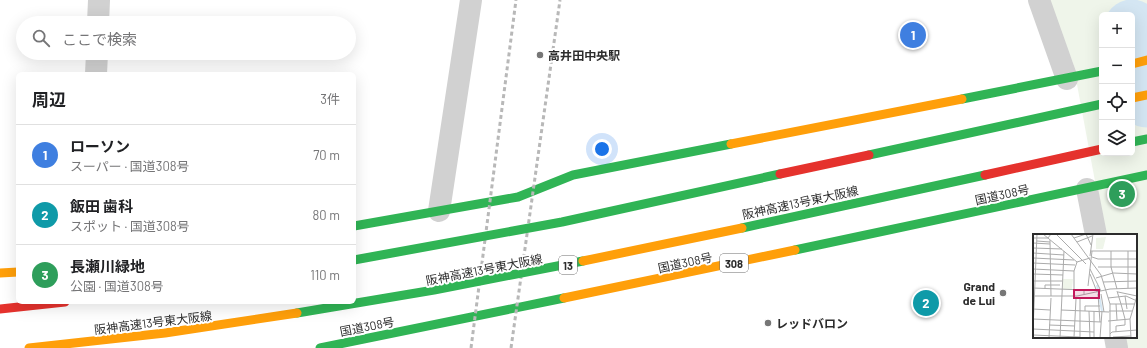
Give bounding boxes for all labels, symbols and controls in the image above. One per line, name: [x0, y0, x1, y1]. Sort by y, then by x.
map controls: [1099, 12, 1135, 156]
button: +: [1099, 12, 1135, 48]
search box: [16, 16, 356, 60]
pin: 1: [900, 20, 926, 50]
icon: search: [30, 27, 52, 49]
text: ここで検索: [62, 30, 137, 48]
place label: 高井田中央駅: [548, 48, 620, 62]
button: −: [1099, 48, 1135, 84]
marker: 高井田中央駅: [535, 50, 545, 60]
button: locate: [1099, 84, 1135, 120]
text: 周辺: [32, 89, 66, 109]
text: 3件: [320, 91, 340, 107]
button: layers: [1099, 120, 1135, 156]
text: ローソン: [70, 137, 130, 155]
your location: [592, 139, 612, 159]
text: 1: [43, 147, 47, 163]
text: 70 m: [313, 147, 340, 163]
text: スーパー · 国道308号: [70, 158, 190, 174]
pin: 3: [1109, 179, 1135, 209]
street label: 国道308号: [974, 181, 1030, 207]
street label: 阪神高速13号東大阪線: [741, 183, 859, 221]
text: 飯田 歯科: [70, 197, 133, 215]
text: 2: [41, 207, 49, 223]
text: 80 m: [313, 207, 340, 223]
text: スポット · 国道308号: [70, 218, 190, 234]
inset map: [1033, 234, 1137, 338]
street label: 国道308号: [657, 249, 713, 275]
street label: 阪神高速13号東大阪線: [425, 251, 543, 287]
road number: 308: [720, 254, 748, 272]
road number: 13: [559, 256, 577, 274]
text: 長瀬川緑地: [70, 257, 145, 275]
text: 3: [41, 267, 49, 283]
text: 110 m: [310, 267, 340, 283]
text: 公園 · 国道308号: [70, 278, 164, 294]
place label: Grand de Lui: [963, 279, 995, 307]
pin: 2: [913, 288, 939, 318]
marker: Grand de Lui: [998, 288, 1008, 298]
street label: 阪神高速13号東大阪線: [93, 308, 213, 336]
street label: 国道308号: [339, 314, 395, 338]
place label: レッドバロン: [776, 316, 848, 330]
marker: レッドバロン: [763, 318, 773, 328]

